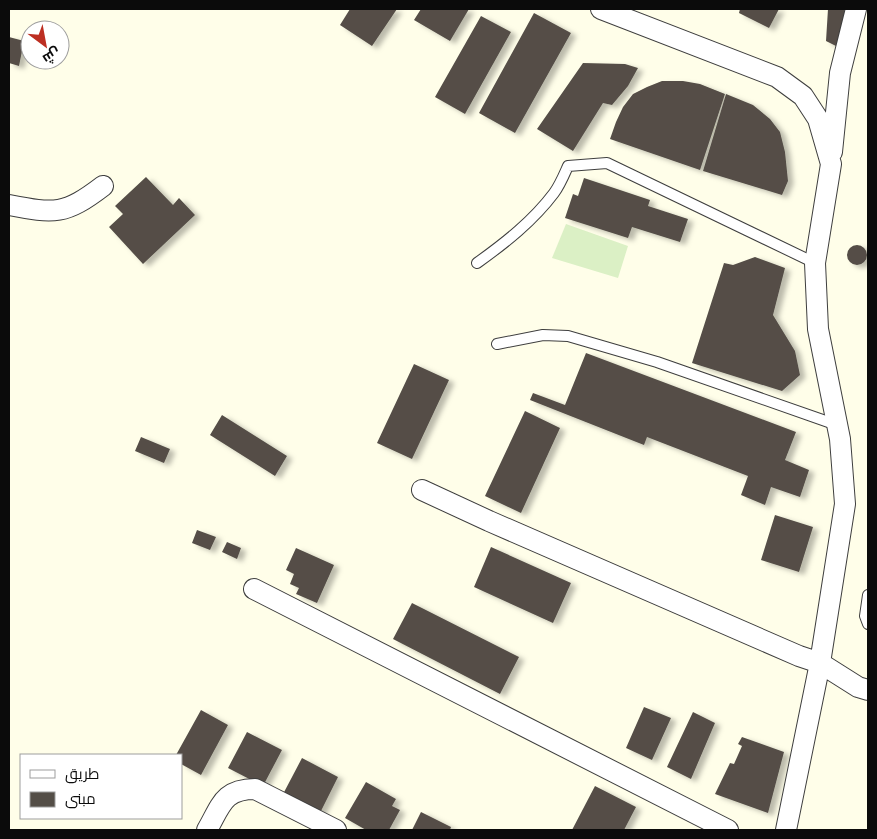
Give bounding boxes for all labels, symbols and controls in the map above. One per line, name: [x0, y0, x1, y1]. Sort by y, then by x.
north arrow: [20, 20, 70, 70]
text: ش: [39, 44, 64, 68]
legend: [20, 754, 182, 819]
text: طريق: [65, 766, 99, 784]
text: مبنى: [65, 791, 96, 809]

